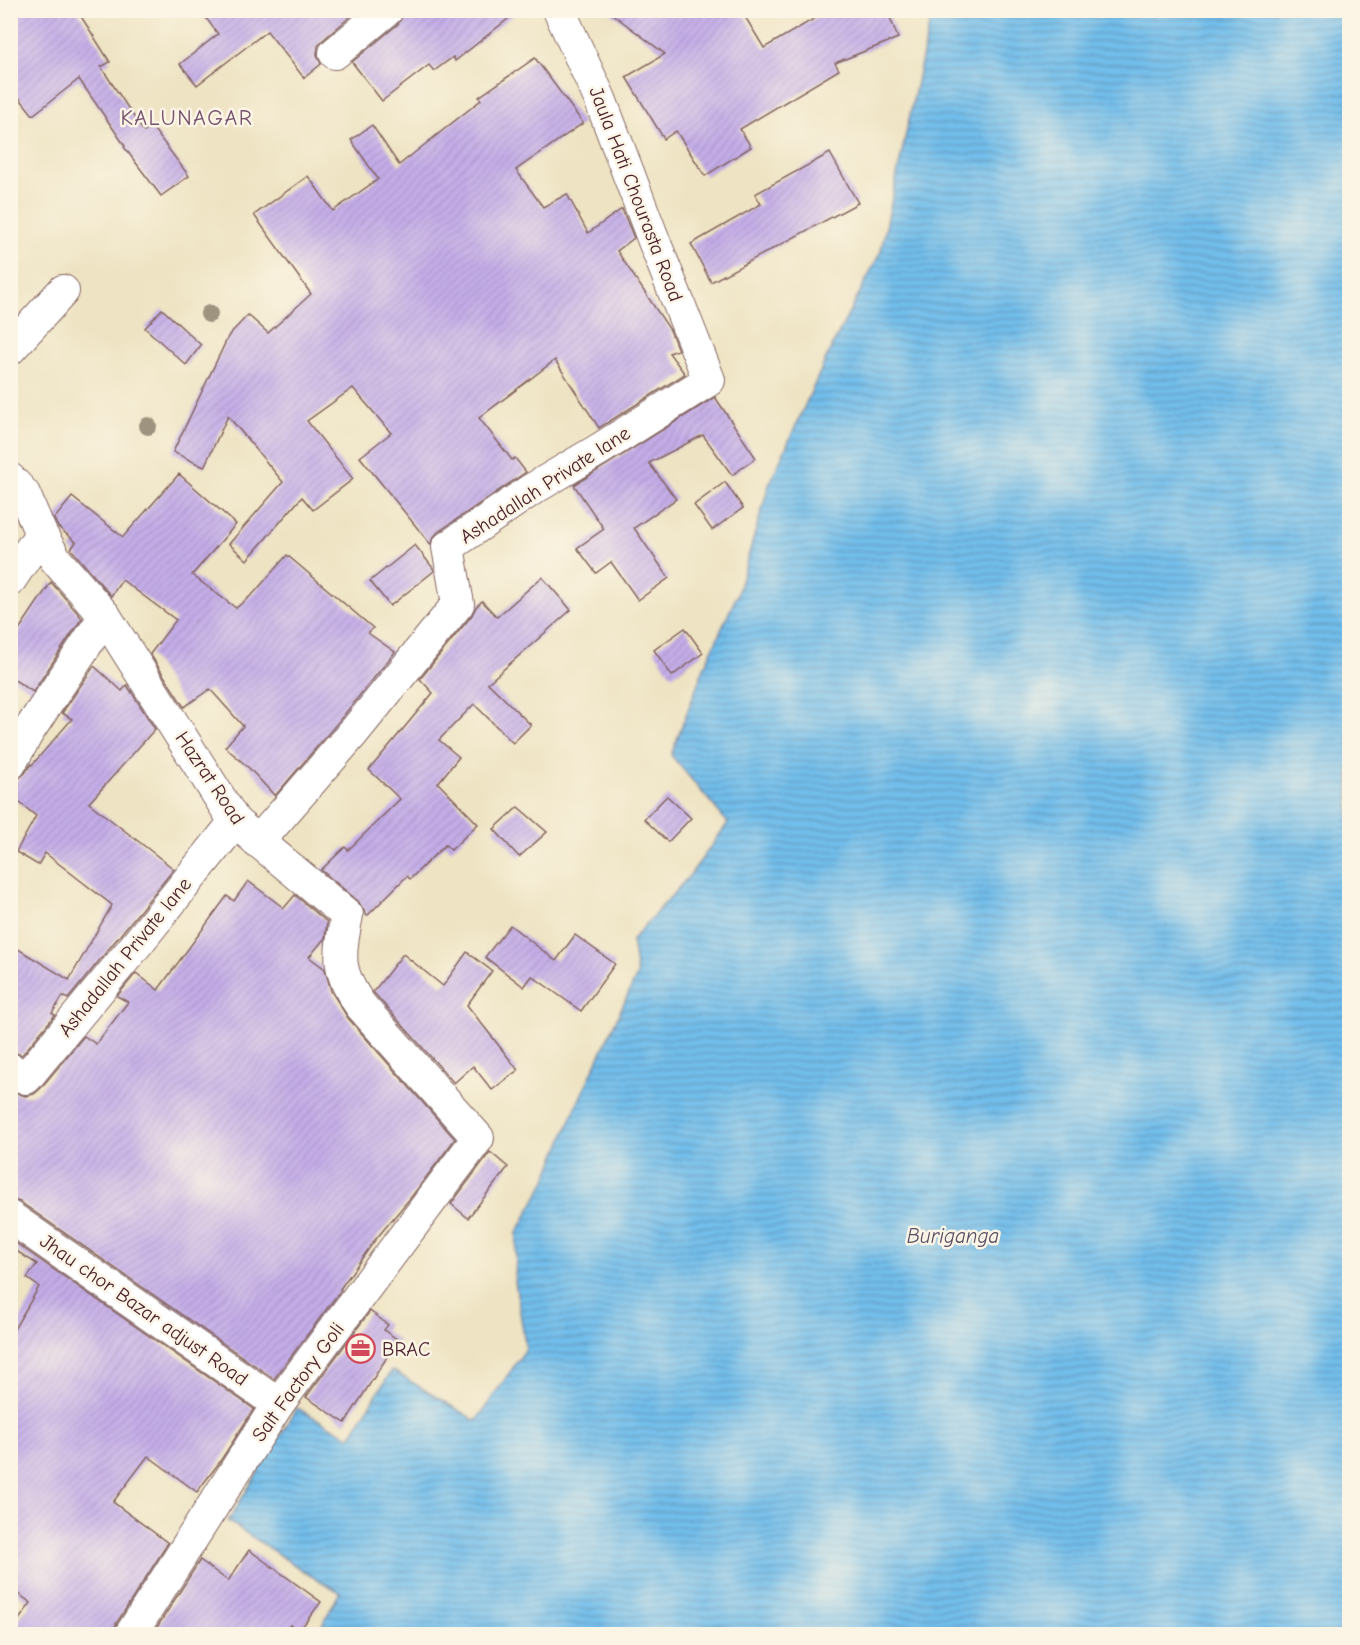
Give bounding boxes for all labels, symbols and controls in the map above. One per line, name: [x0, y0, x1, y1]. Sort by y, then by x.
street label: Jaula Hati Chourasta Road: [584, 83, 688, 305]
district label: KALUNAGAR: [121, 105, 253, 131]
street label: Ashadallah Private lane: [456, 421, 634, 549]
street label: Hazrat Road: [171, 727, 249, 829]
street label: Ashadallah Private lane: [54, 873, 196, 1041]
water label: Buriganga: [907, 1224, 999, 1248]
street label: Jhau chor Bazar adjust Road: [36, 1229, 252, 1391]
street label: Salt Factory Goli: [247, 1318, 349, 1446]
office icon: BRAC: [345, 1333, 377, 1365]
place label: BRAC: [382, 1338, 430, 1361]

